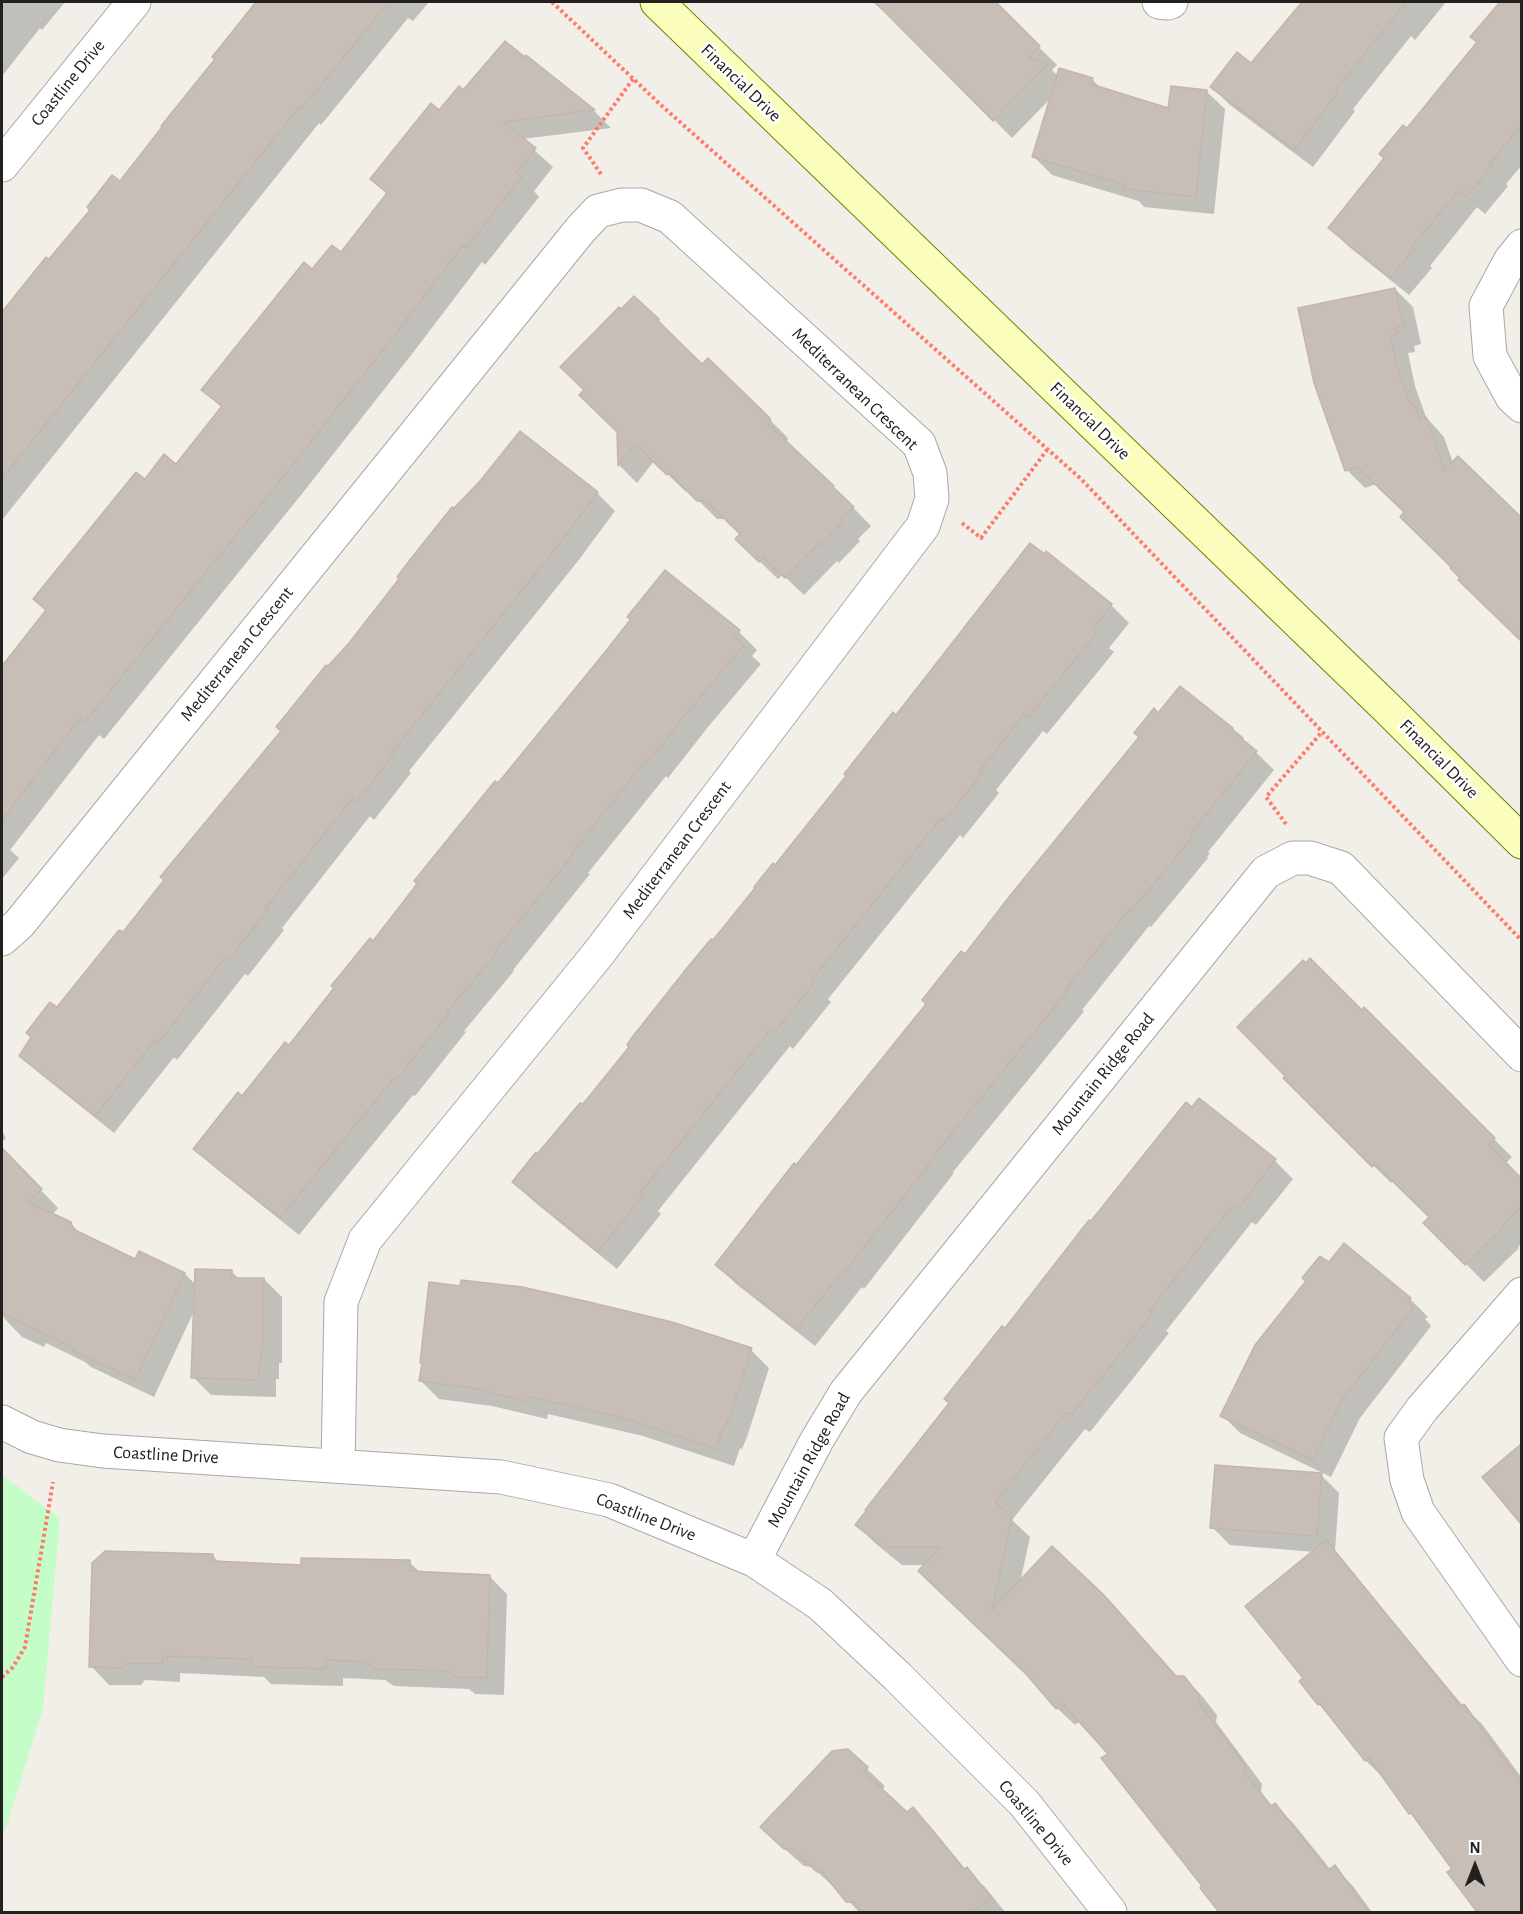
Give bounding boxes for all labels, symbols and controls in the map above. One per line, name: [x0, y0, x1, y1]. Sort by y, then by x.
street label: Coastline Drive: [26, 35, 110, 131]
street label: Financial Drive: [696, 39, 786, 127]
street label: Mediterranean Crescent: [787, 323, 923, 455]
street label: Financial Drive: [1045, 377, 1135, 465]
street label: Mediterranean Crescent: [176, 582, 298, 726]
street label: Financial Drive: [1395, 715, 1483, 803]
street label: Mediterranean Crescent: [618, 777, 736, 923]
street label: Mountain Ridge Road: [1047, 1008, 1159, 1140]
street label: Mountain Ridge Road: [763, 1389, 855, 1531]
street label: Coastline Drive: [113, 1441, 219, 1469]
street label: Coastline Drive: [593, 1488, 699, 1546]
street label: Coastline Drive: [994, 1776, 1078, 1870]
north arrow: [1445, 1836, 1505, 1896]
text: N: [1469, 1840, 1481, 1856]

